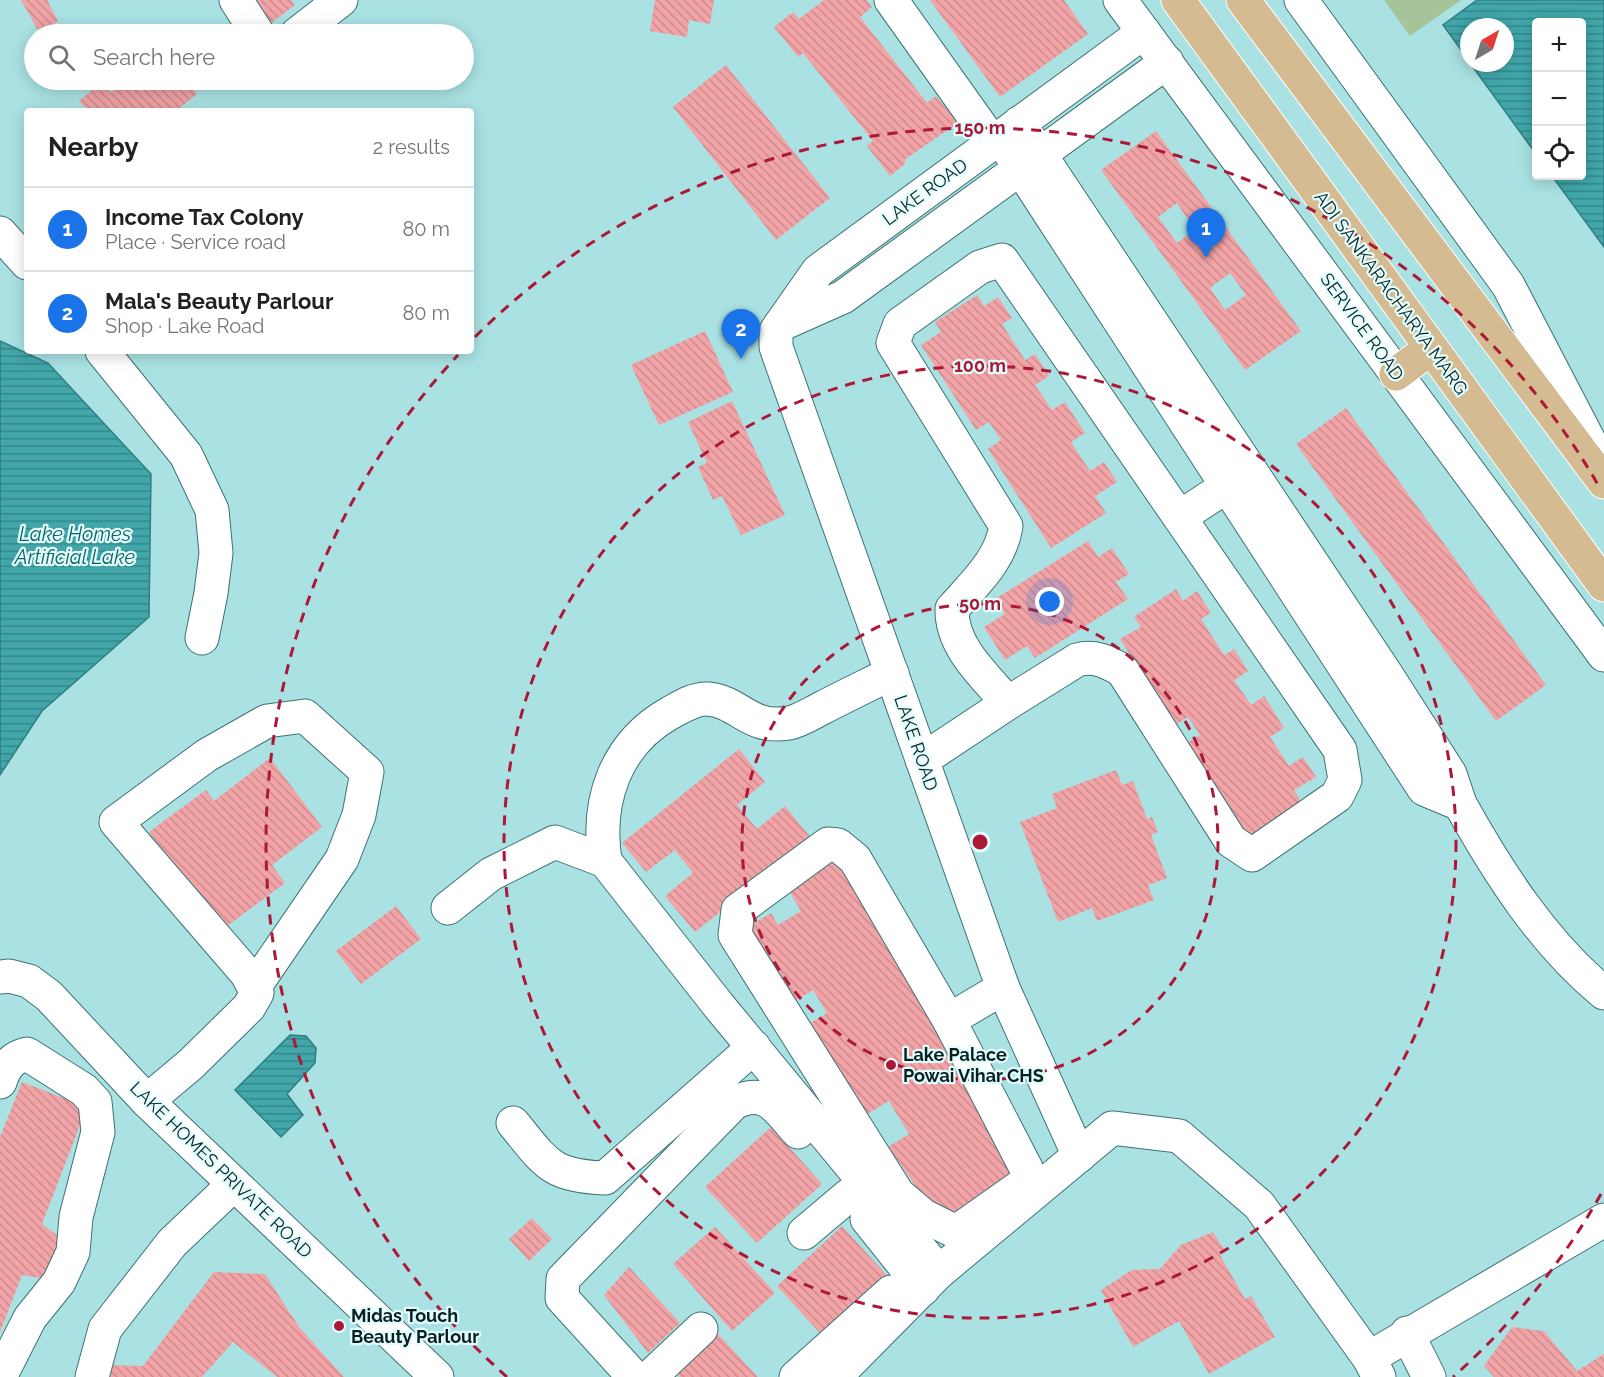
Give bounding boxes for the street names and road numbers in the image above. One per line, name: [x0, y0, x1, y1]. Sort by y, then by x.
street label: LAKE ROAD: [878, 154, 971, 229]
street label: ADI SANKARACHARYA MARG: [1311, 187, 1472, 398]
street label: SERVICE ROAD: [1316, 269, 1409, 385]
street label: LAKE ROAD: [890, 692, 943, 793]
street label: LAKE HOMES PRIVATE ROAD: [126, 1077, 317, 1262]

